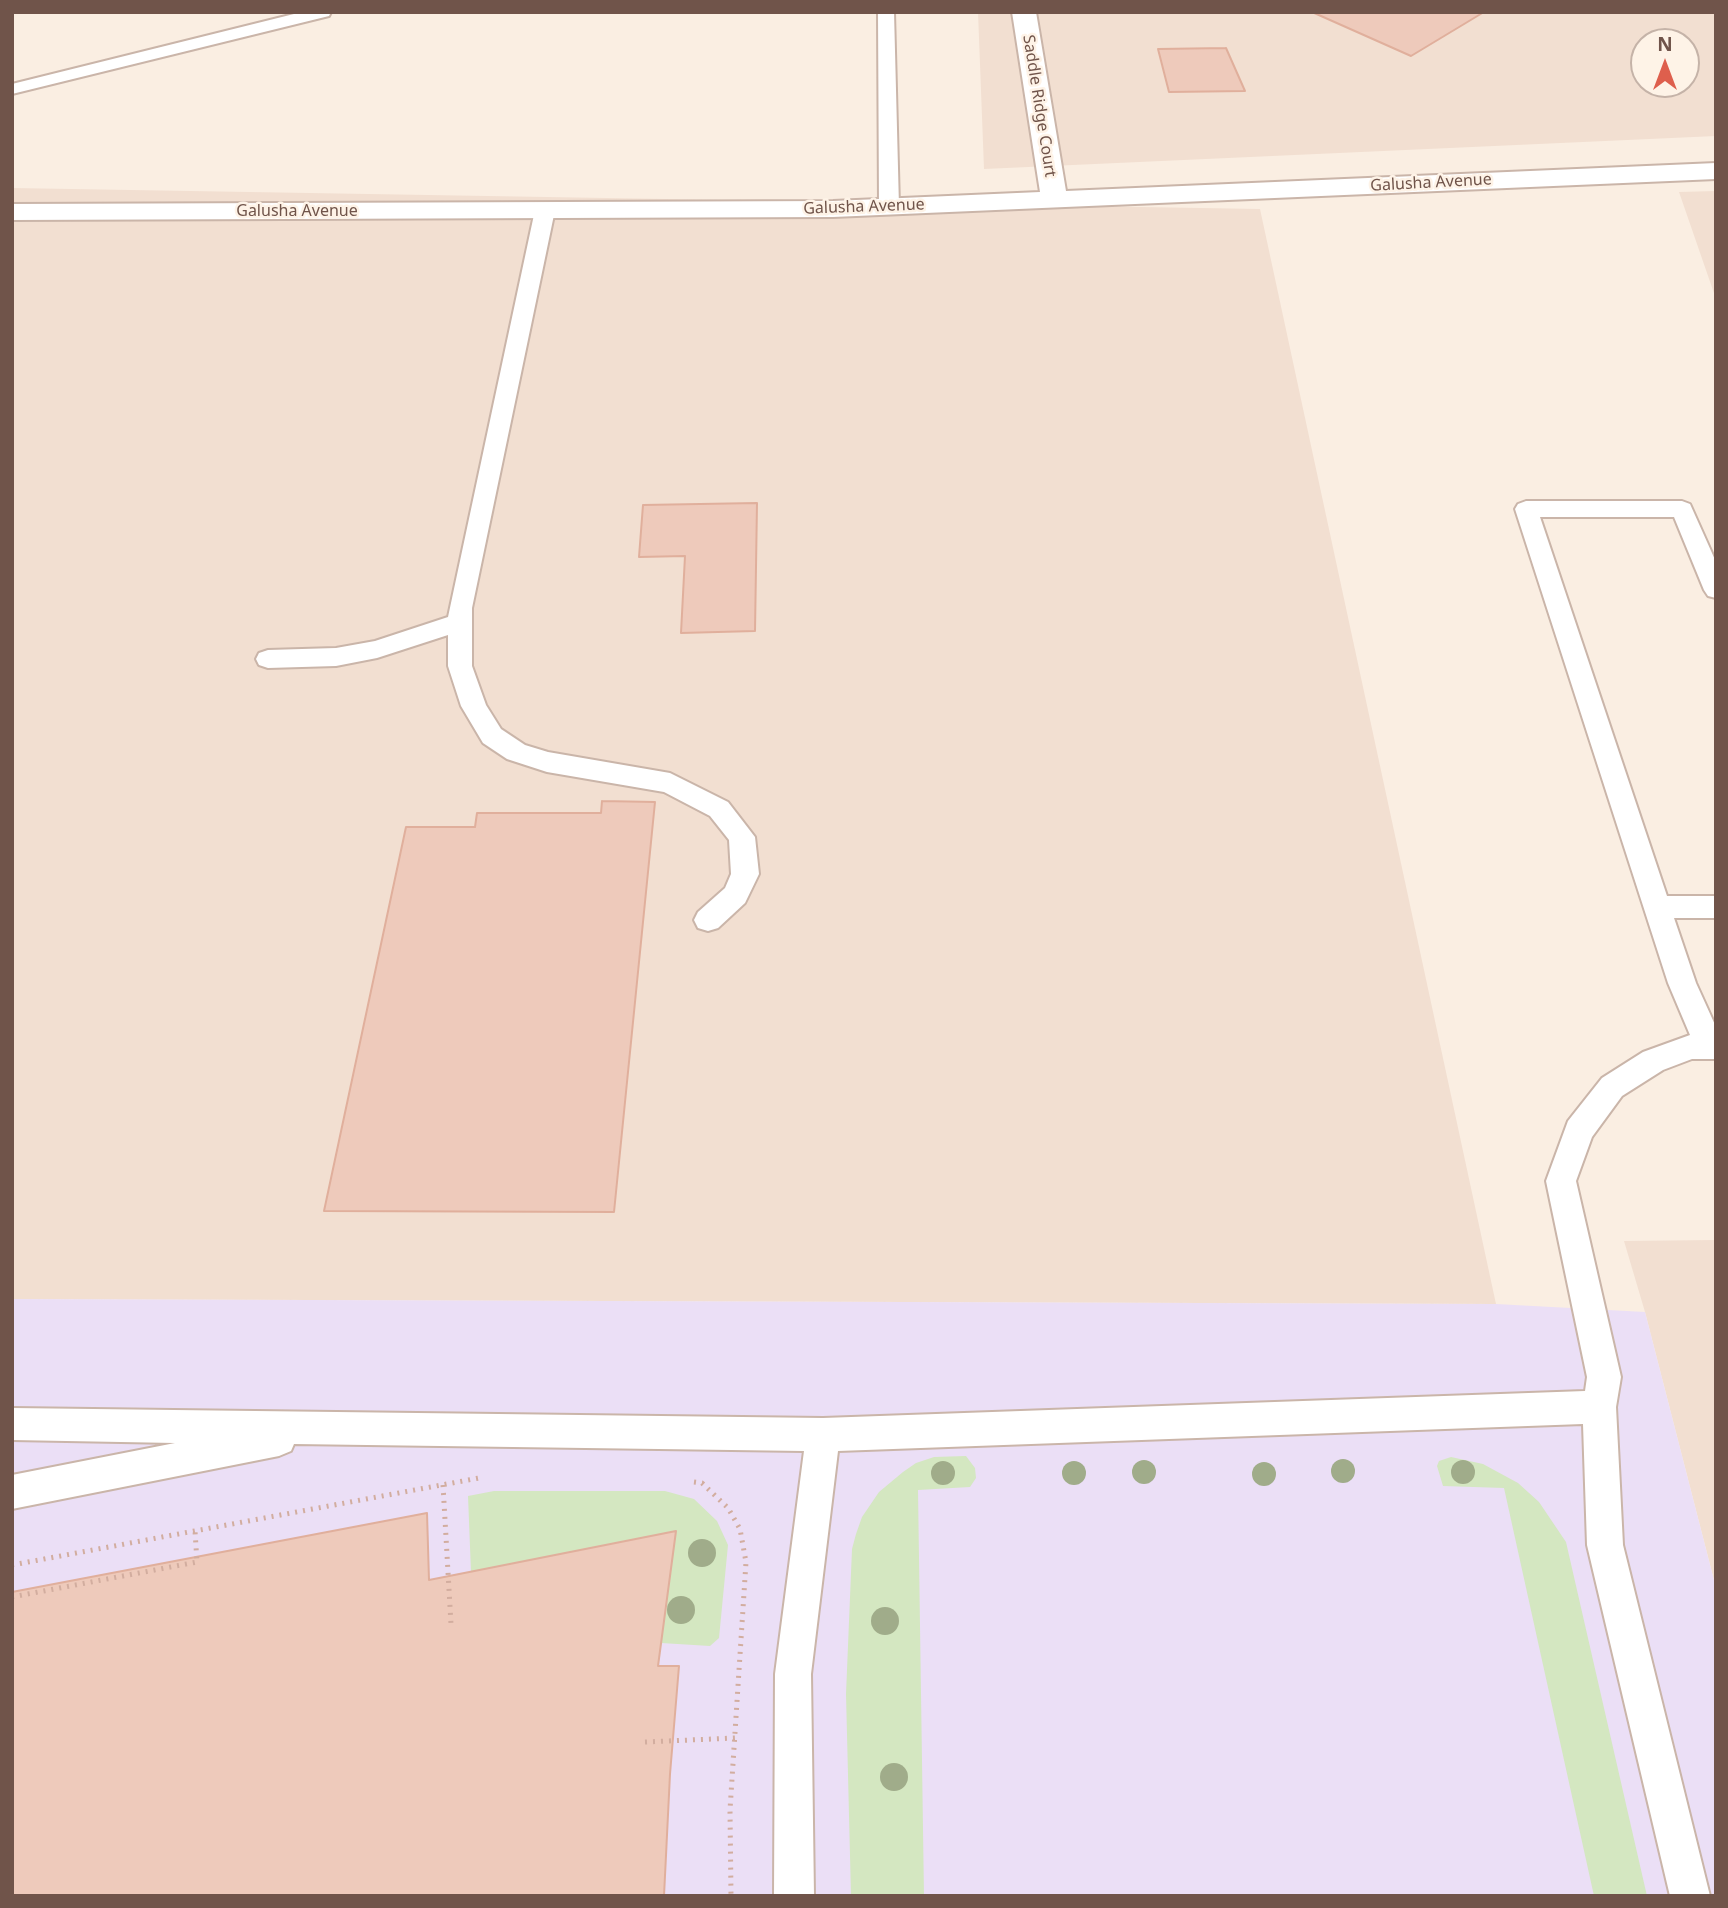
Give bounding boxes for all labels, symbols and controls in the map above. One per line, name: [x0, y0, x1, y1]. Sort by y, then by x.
north arrow: [1630, 28, 1700, 98]
text: N: [1657, 31, 1673, 57]
street label: Saddle Ridge Court: [1018, 34, 1060, 178]
street label: Galusha Avenue: [1370, 170, 1492, 196]
street label: Galusha Avenue: [803, 195, 925, 219]
street label: Galusha Avenue: [236, 201, 358, 221]

